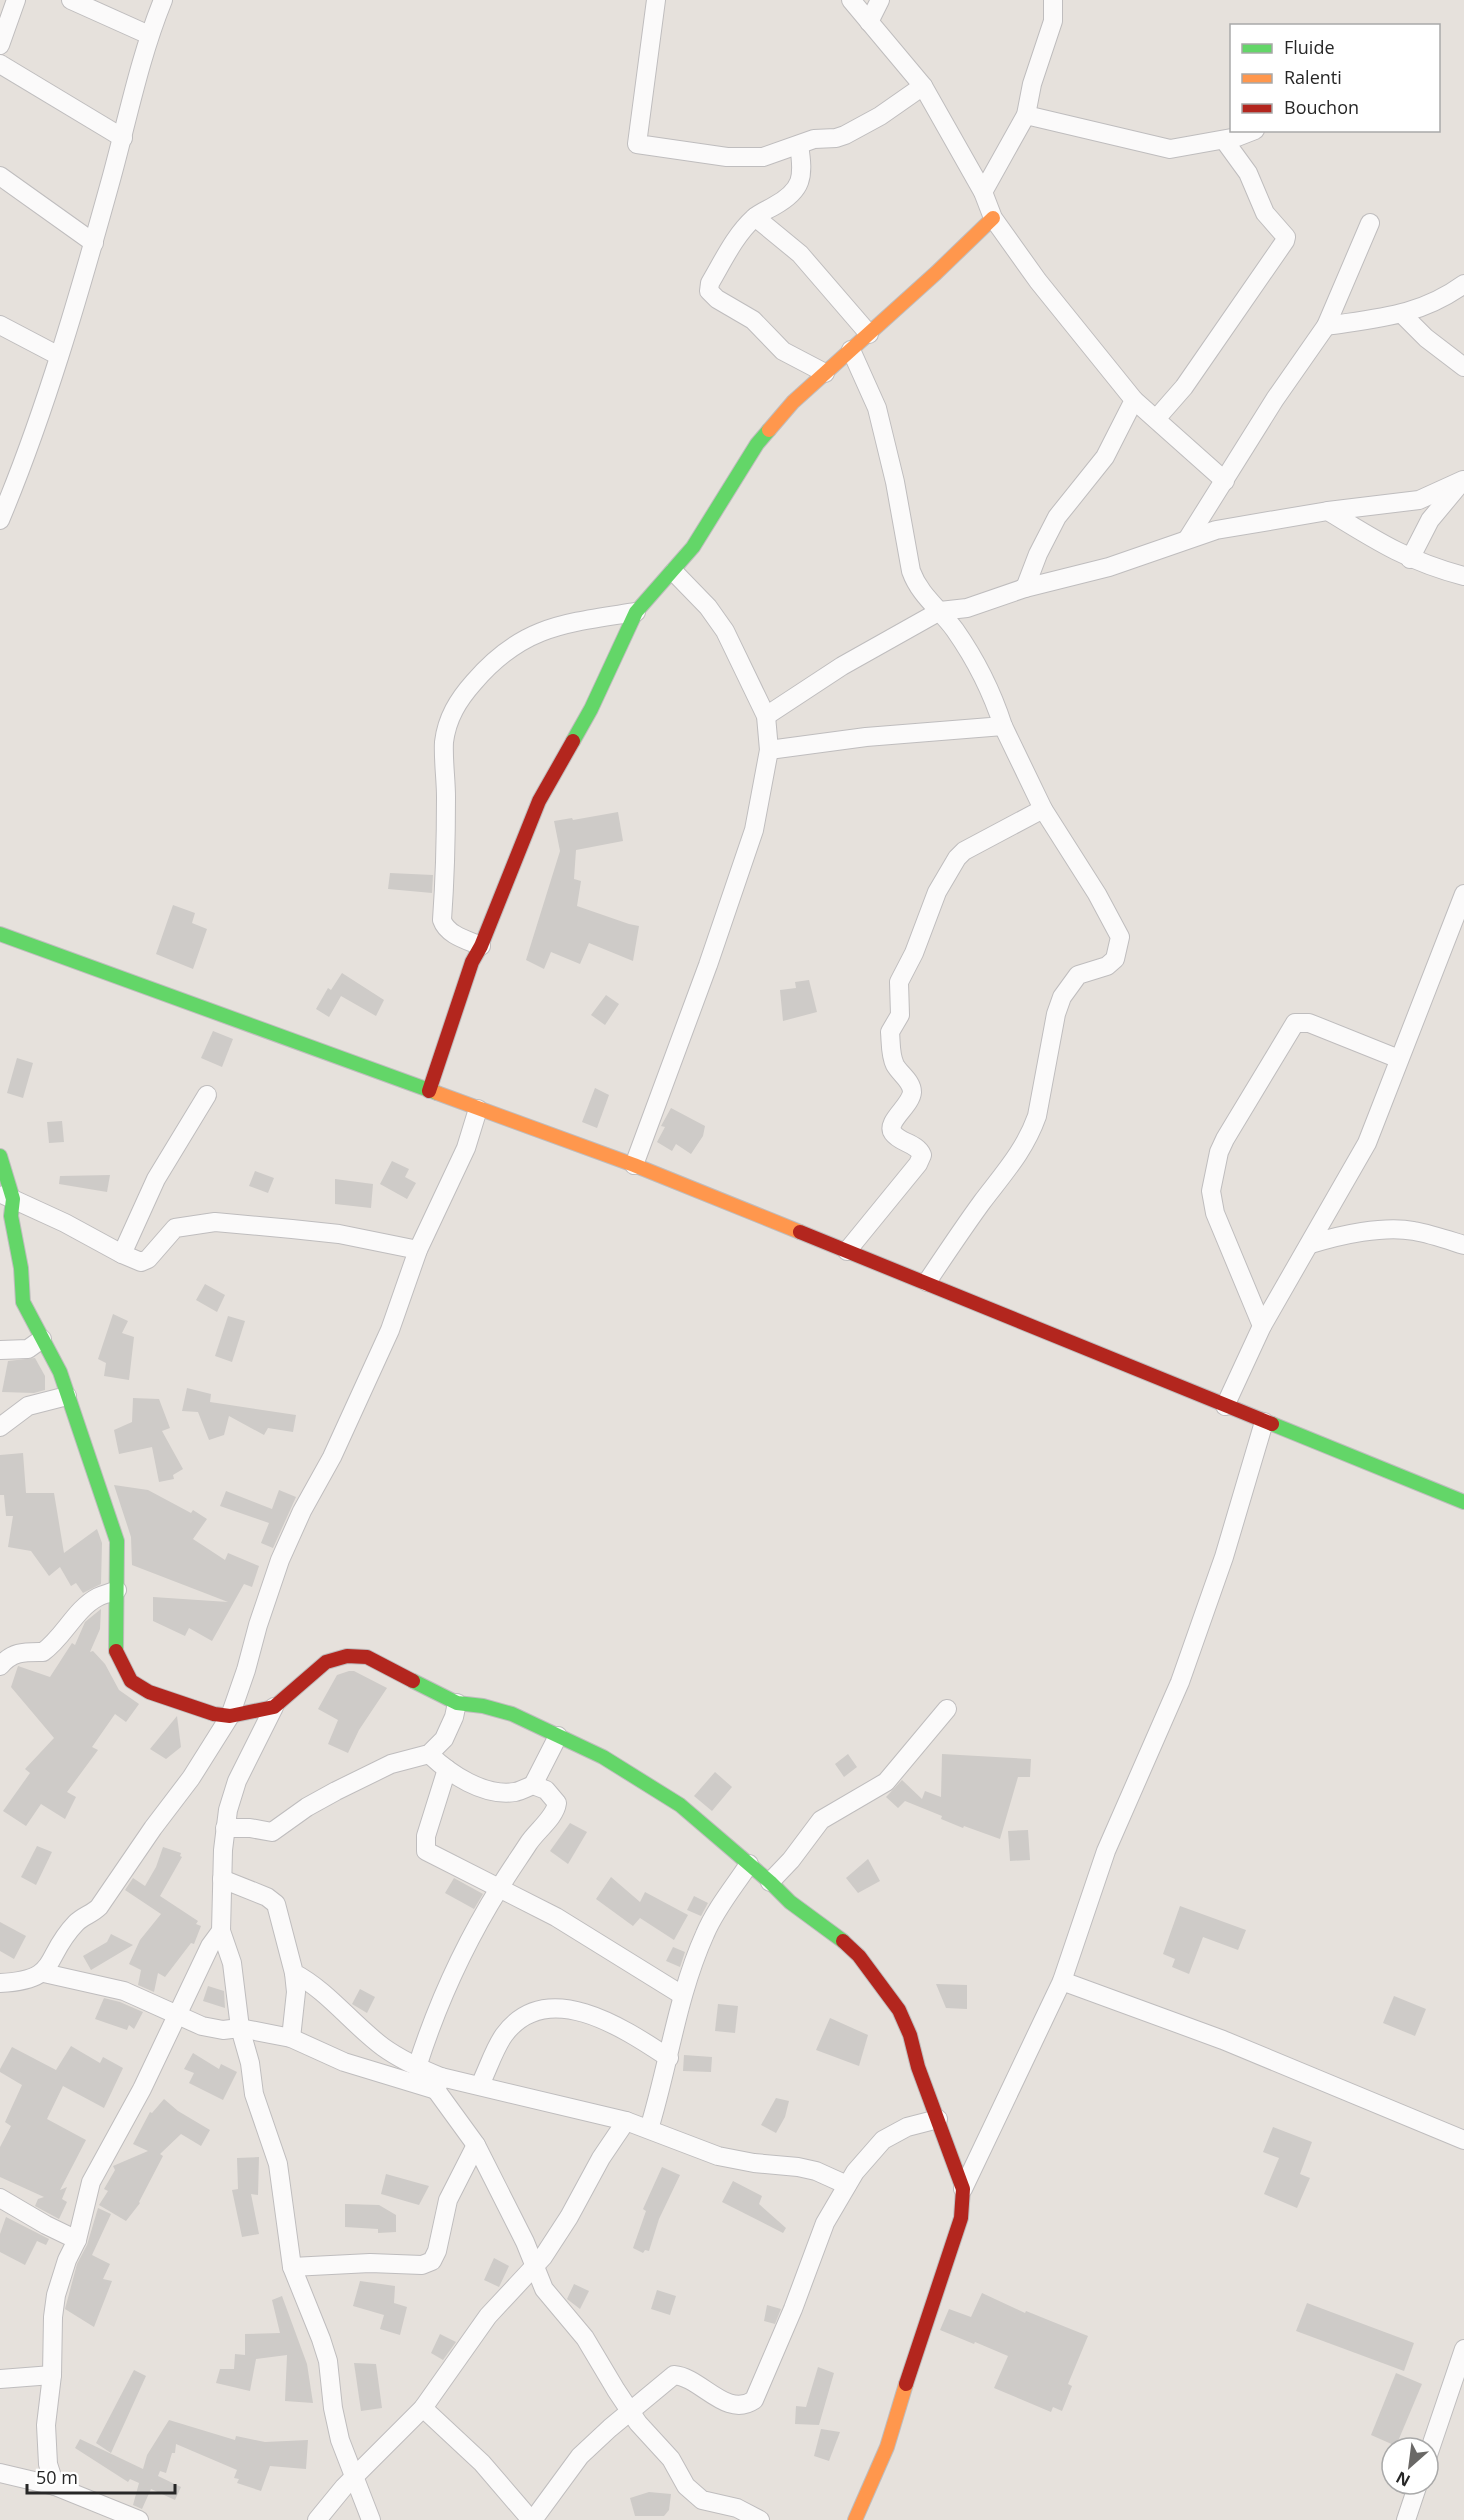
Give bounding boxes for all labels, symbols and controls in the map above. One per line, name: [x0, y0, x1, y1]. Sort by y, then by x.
legend: [1230, 24, 1440, 132]
text: Fluide: [1284, 35, 1335, 59]
text: Ralenti: [1284, 65, 1342, 89]
text: Bouchon: [1284, 95, 1359, 119]
north arrow: [1380, 2436, 1440, 2496]
scale bar: [27, 2457, 176, 2495]
text: 50 m: [36, 2465, 78, 2489]
text: N: [1392, 2466, 1414, 2492]

